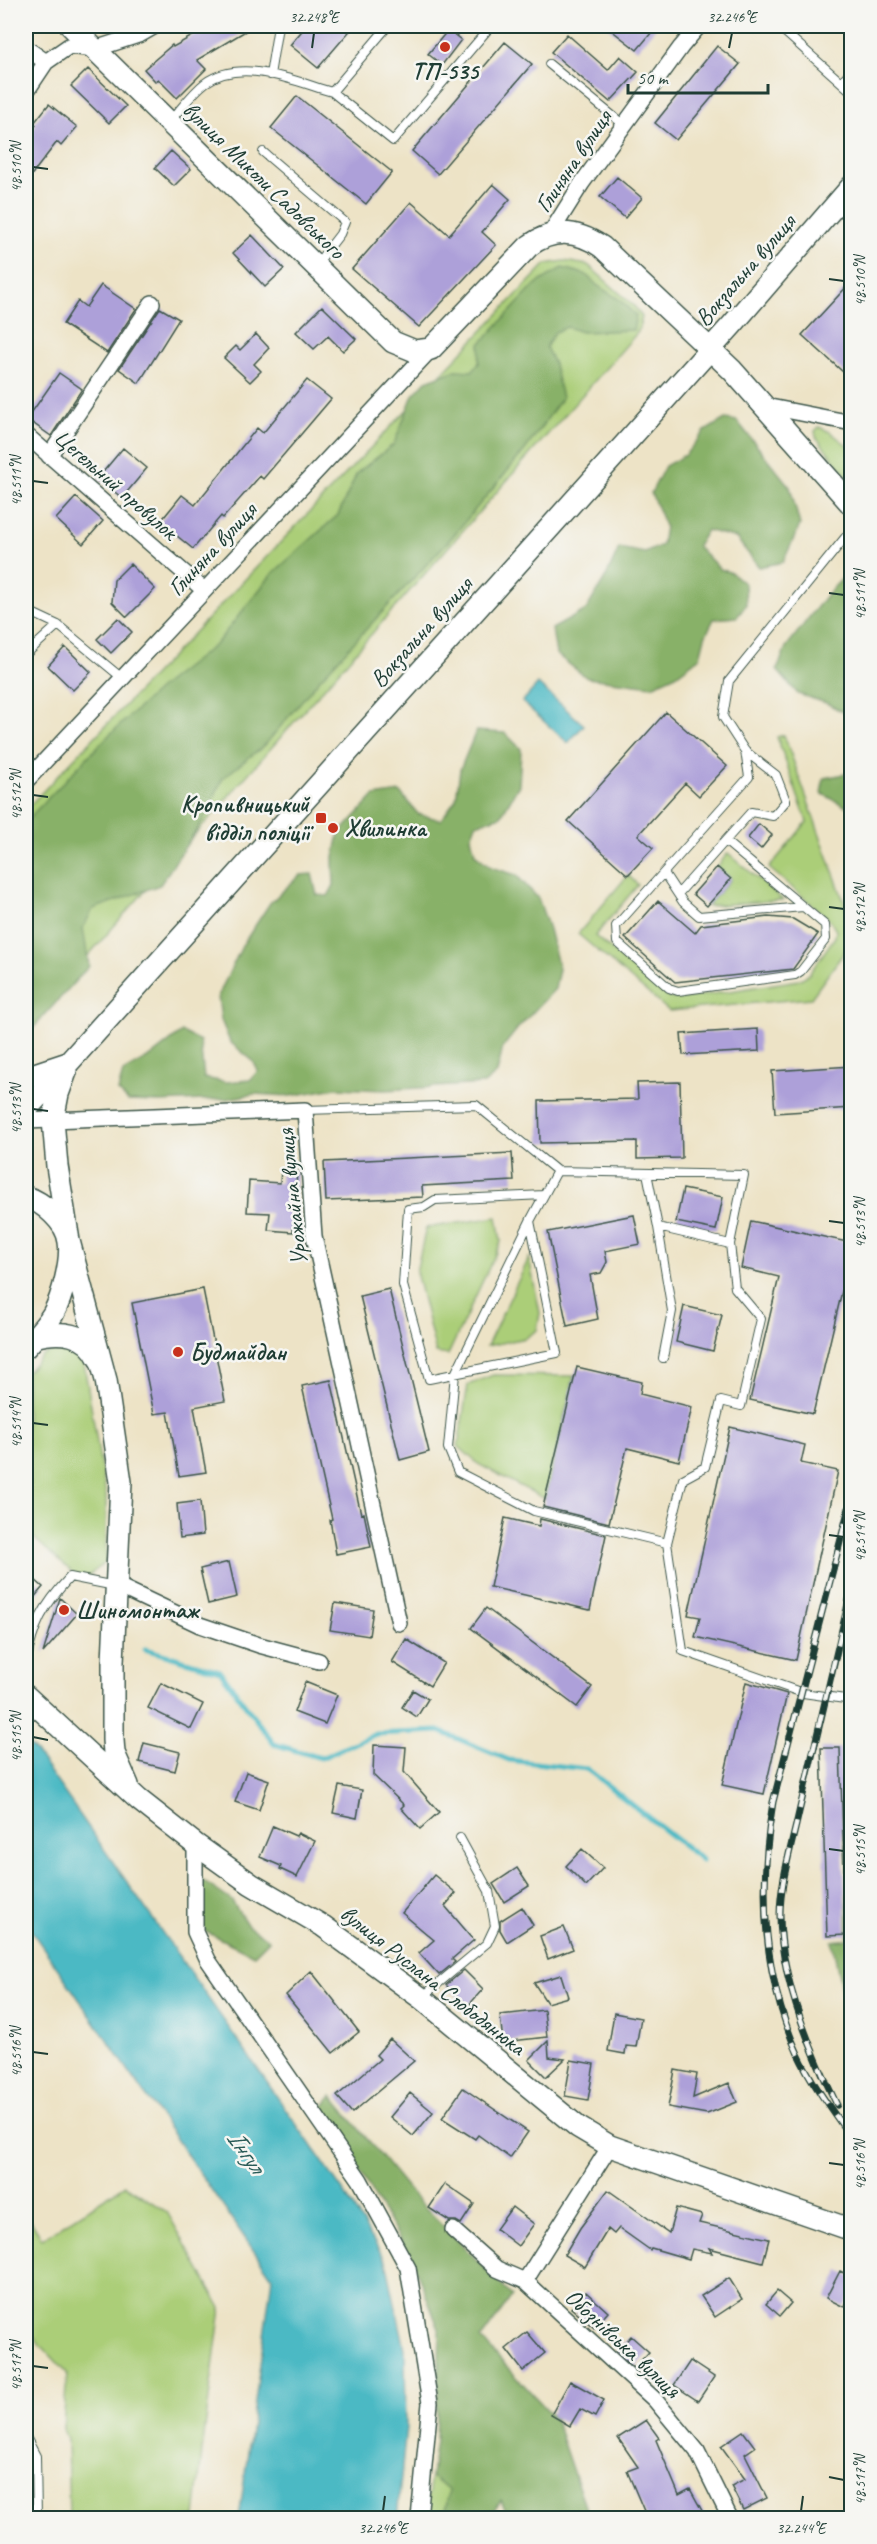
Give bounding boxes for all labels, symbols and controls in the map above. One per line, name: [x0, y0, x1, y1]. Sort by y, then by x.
text: 32.248°E: [290, 8, 341, 27]
text: 32.246°E: [708, 8, 759, 27]
marker: ТП-535: [438, 40, 452, 54]
place label: ТП-535: [412, 56, 481, 86]
scale bar: [628, 57, 768, 95]
text: 50 m: [637, 67, 670, 89]
street label: вулиця Миколи Садовського: [176, 95, 353, 266]
street label: Глиняна вулиця: [528, 103, 619, 218]
text: 48.510°N: [7, 139, 26, 192]
street label: Вокзальна вулиця: [688, 206, 803, 332]
text: 48.510°N: [851, 253, 870, 306]
street label: Цегельний провулок: [48, 422, 186, 547]
text: 48.511°N: [7, 453, 26, 506]
street label: Глиняна вулиця: [161, 495, 264, 602]
text: 48.511°N: [851, 567, 870, 620]
street label: Вокзальна вулиця: [363, 569, 480, 694]
text: 48.512°N: [7, 767, 26, 820]
place label: Кропивницький відділ поліції: [181, 789, 315, 847]
marker: Кропивницький відділ поліції: [314, 811, 328, 825]
place label: Хвилинка: [345, 813, 428, 843]
marker: Хвилинка: [326, 821, 340, 835]
text: 48.512°N: [851, 881, 870, 934]
text: 48.513°N: [7, 1081, 26, 1134]
street label: Урожайна вулиця: [270, 1126, 314, 1267]
text: 48.513°N: [851, 1195, 870, 1248]
place label: Будмайдан: [190, 1337, 287, 1367]
marker: Будмайдан: [171, 1345, 185, 1359]
text: 48.514°N: [7, 1395, 26, 1448]
text: 48.514°N: [851, 1509, 870, 1562]
place label: Шиномонтаж: [76, 1595, 201, 1625]
marker: Шиномонтаж: [57, 1603, 71, 1617]
text: 48.515°N: [7, 1709, 26, 1762]
text: 48.515°N: [851, 1823, 870, 1876]
street label: вулиця Руслана Слободянюка: [334, 1898, 533, 2063]
text: 48.516°N: [7, 2024, 26, 2077]
water label: Інгул: [219, 2123, 275, 2183]
text: 48.516°N: [851, 2137, 870, 2190]
street label: Обознівська вулиця: [559, 2282, 688, 2405]
text: 48.517°N: [7, 2338, 26, 2391]
text: 48.517°N: [851, 2452, 870, 2505]
text: 32.246°E: [359, 2519, 410, 2538]
text: 32.244°E: [777, 2519, 828, 2538]

